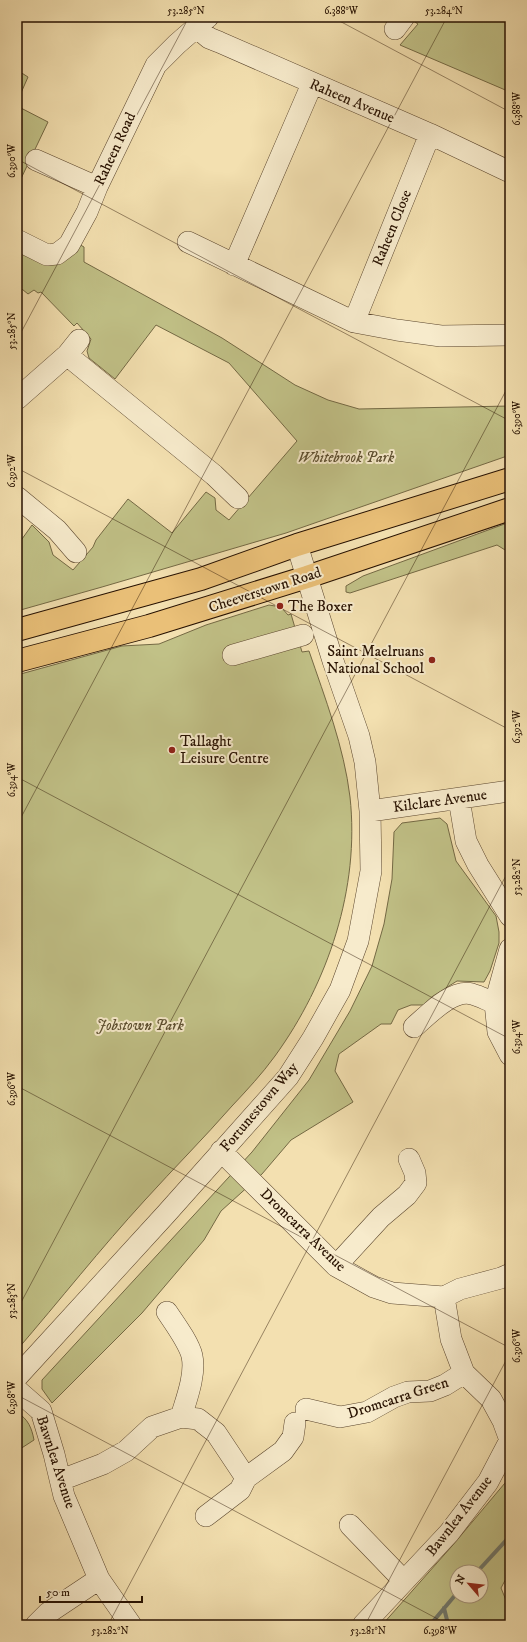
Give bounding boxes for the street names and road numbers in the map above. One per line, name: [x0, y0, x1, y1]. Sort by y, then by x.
street label: Raheen Avenue: [306, 74, 398, 128]
street label: Raheen Road: [90, 109, 140, 189]
street label: Raheen Close: [368, 187, 416, 269]
street label: Cheeverstown Road: [206, 563, 324, 617]
street label: Kilclare Avenue: [392, 785, 488, 817]
street label: Fortunestown Way: [216, 1057, 303, 1156]
street label: Dromcarra Avenue: [256, 1184, 350, 1276]
street label: Dromcarra Green: [345, 1373, 451, 1423]
street label: Bawnlea Avenue: [32, 1413, 80, 1511]
street label: Bawnlea Avenue: [422, 1472, 496, 1560]

